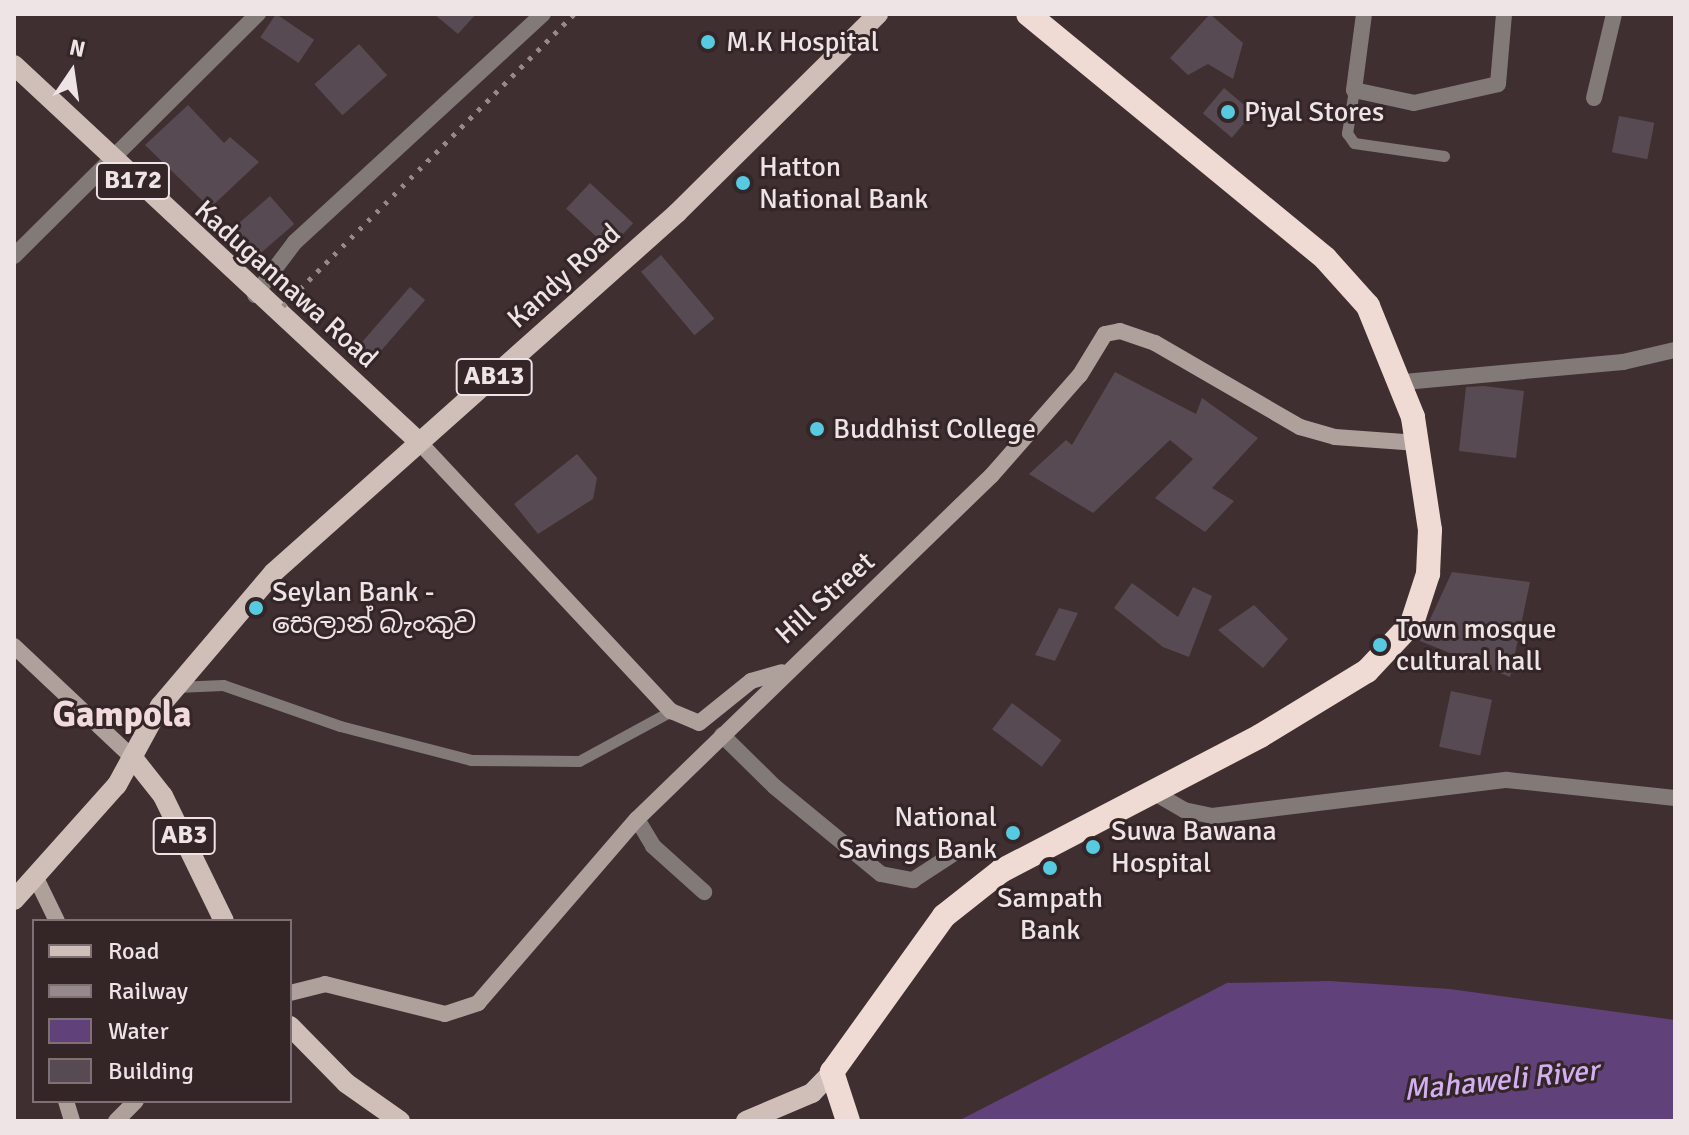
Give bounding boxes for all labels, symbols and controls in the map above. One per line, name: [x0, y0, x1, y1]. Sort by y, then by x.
place label: M.K Hospital: [726, 25, 879, 59]
marker: M.K Hospital: [697, 31, 719, 53]
north arrow: [32, 32, 112, 112]
text: N: [67, 33, 88, 63]
place label: Piyal Stores: [1244, 95, 1384, 129]
marker: Piyal Stores: [1219, 103, 1237, 121]
place label: Hatton National Bank: [759, 150, 928, 216]
road number: B172: [95, 159, 171, 203]
marker: Hatton National Bank: [734, 174, 752, 192]
street label: Kadugannawa Road: [188, 193, 384, 375]
street label: Kandy Road: [501, 217, 627, 335]
road number: AB13: [454, 355, 534, 399]
place label: Buddhist College: [833, 412, 1036, 446]
marker: Buddhist College: [808, 420, 826, 438]
street label: Hill Street: [769, 545, 881, 651]
place label: Seylan Bank - සෙලාන් බැංකුව: [272, 575, 476, 641]
marker: Seylan Bank - සෙලාන් බැංකුව: [247, 599, 265, 617]
place label: Town mosque cultural hall: [1396, 612, 1557, 678]
marker: Town mosque cultural hall: [1371, 636, 1389, 654]
district label: Gampola: [52, 693, 192, 737]
place label: National Savings Bank: [839, 800, 997, 866]
road number: AB3: [152, 814, 216, 858]
place label: Suwa Bawana Hospital: [1111, 814, 1277, 880]
marker: National Savings Bank: [1004, 824, 1022, 842]
marker: Suwa Bawana Hospital: [1082, 836, 1104, 858]
marker: Sampath Bank: [1041, 859, 1059, 877]
place label: Sampath Bank: [997, 881, 1103, 947]
legend: [32, 919, 292, 1103]
text: Road: [108, 936, 159, 966]
text: Railway: [108, 976, 188, 1006]
text: Water: [108, 1016, 168, 1046]
water label: Mahaweli River: [1402, 1053, 1600, 1109]
text: Building: [108, 1056, 194, 1086]

